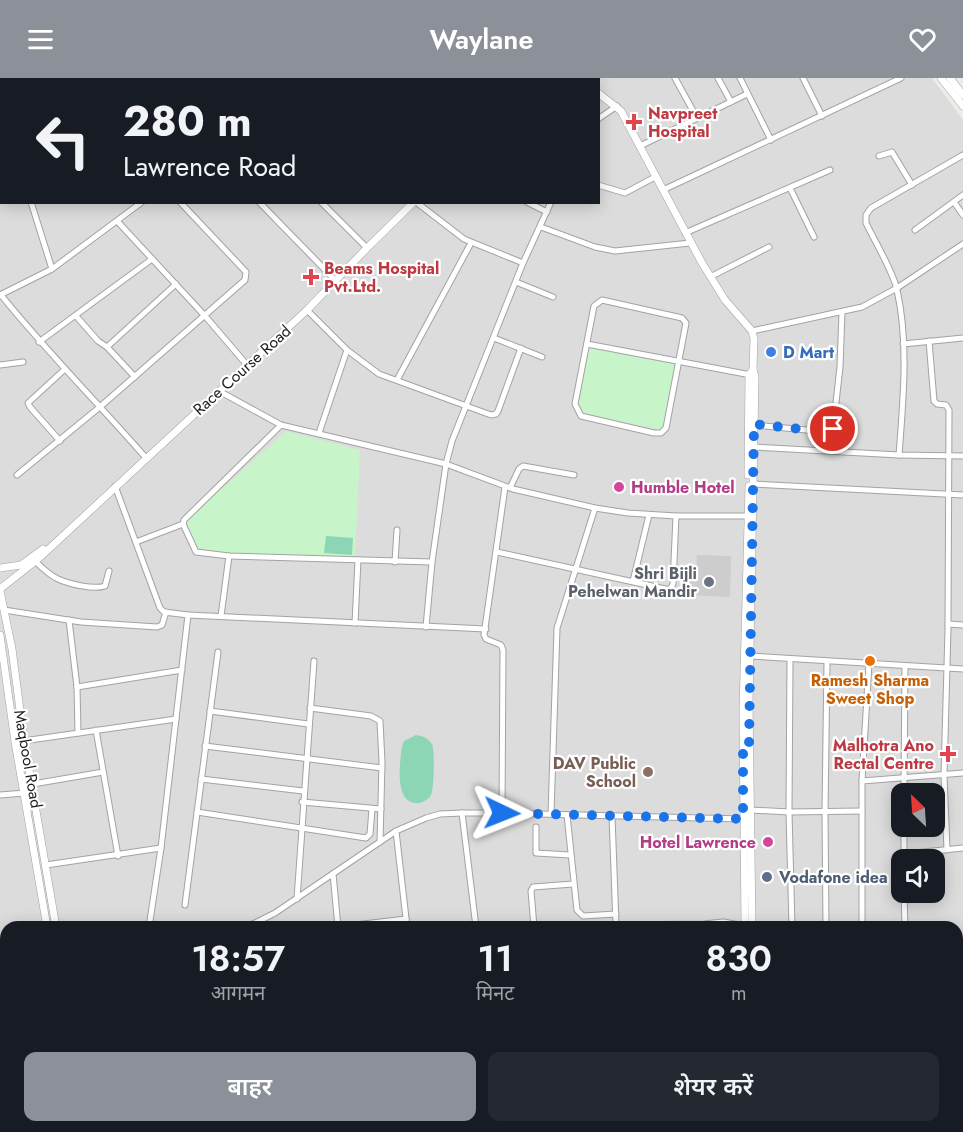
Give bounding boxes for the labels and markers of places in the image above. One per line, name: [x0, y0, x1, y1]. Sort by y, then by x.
place label: Navpreet Hospital: [648, 102, 718, 143]
marker: Navpreet Hospital: [625, 113, 643, 131]
place label: Beams Hospital Pvt.Ltd.: [324, 257, 439, 298]
marker: Beams Hospital Pvt.Ltd.: [302, 268, 320, 286]
place label: D Mart: [783, 341, 835, 364]
marker: D Mart: [764, 345, 778, 359]
pin: [807, 403, 858, 454]
place label: Humble Hotel: [631, 476, 735, 499]
marker: Humble Hotel: [612, 480, 626, 494]
place label: Shri Bijli Pehelwan Mandir: [568, 562, 697, 603]
marker: Shri Bijli Pehelwan Mandir: [702, 575, 716, 589]
marker: Ramesh Sharma Sweet Shop: [863, 654, 877, 668]
place label: Ramesh Sharma Sweet Shop: [811, 669, 929, 710]
place label: Malhotra Ano Rectal Centre: [833, 734, 934, 775]
marker: Malhotra Ano Rectal Centre: [939, 745, 957, 763]
place label: DAV Public School: [553, 752, 636, 793]
marker: DAV Public School: [641, 765, 655, 779]
place label: Hotel Lawrence: [640, 831, 756, 854]
marker: Hotel Lawrence: [761, 835, 775, 849]
place label: Vodafone idea: [778, 866, 888, 889]
marker: Vodafone idea: [760, 870, 774, 884]

